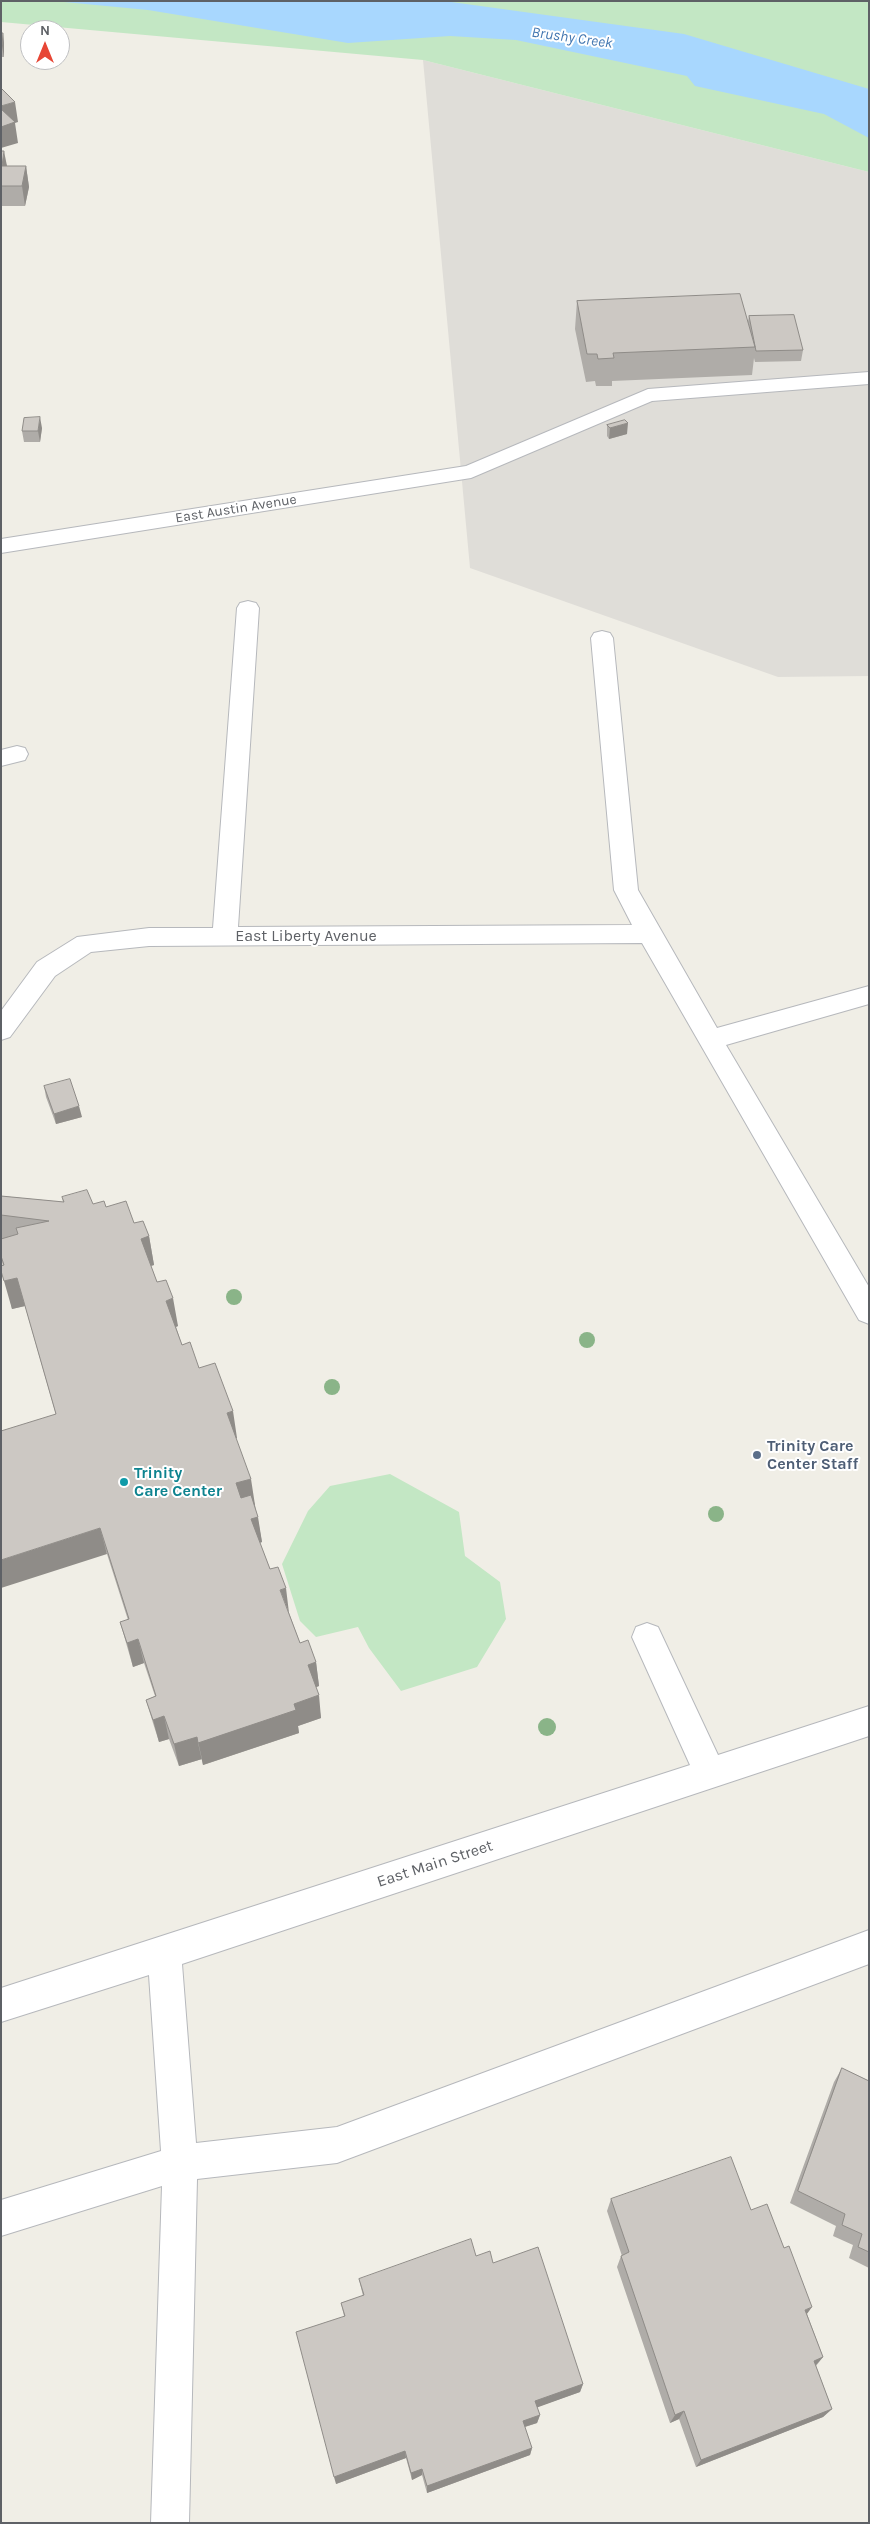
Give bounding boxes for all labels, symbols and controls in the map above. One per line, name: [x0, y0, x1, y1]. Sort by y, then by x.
north arrow: [20, 20, 70, 70]
text: N: [40, 22, 50, 39]
water label: Brushy Creek: [530, 23, 614, 53]
street label: East Austin Avenue: [174, 491, 298, 527]
street label: East Liberty Avenue: [235, 926, 377, 946]
place label: Trinity Care Center Staff: [767, 1436, 858, 1474]
marker: Trinity Care Center Staff: [751, 1449, 763, 1461]
place label: Trinity Care Center: [134, 1463, 222, 1501]
marker: Trinity Care Center: [118, 1476, 130, 1488]
street label: East Main Street: [375, 1836, 495, 1892]

